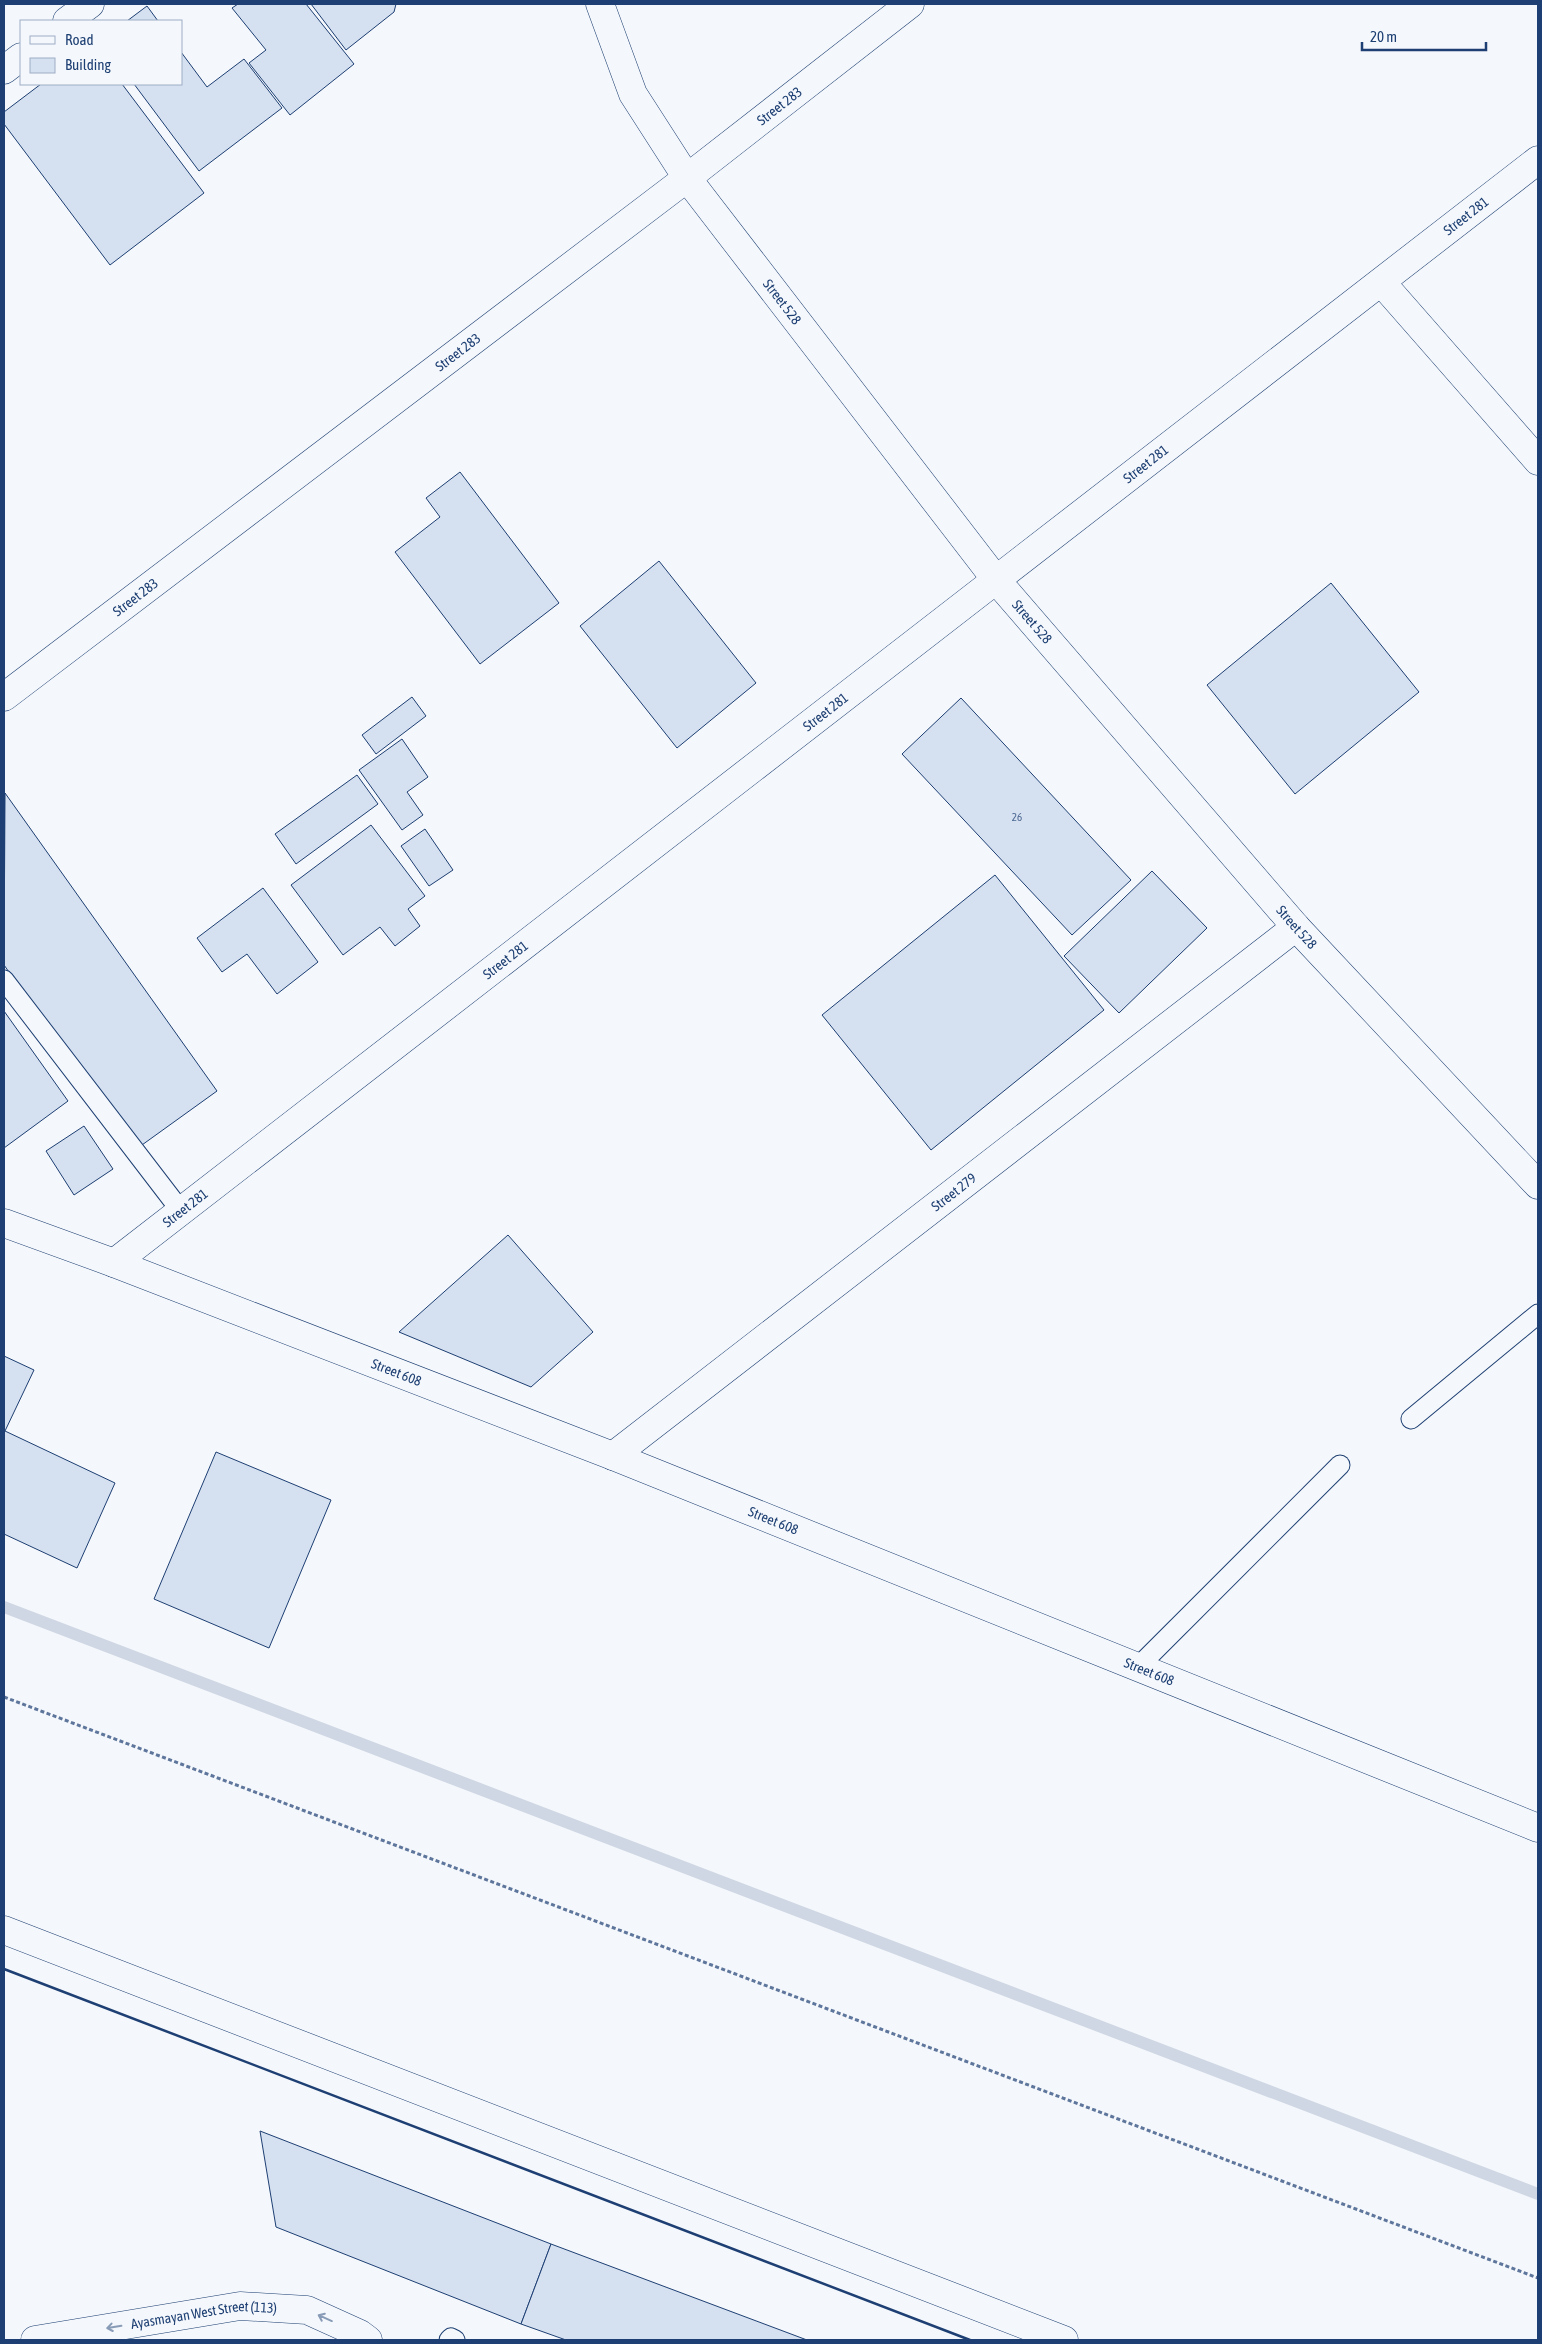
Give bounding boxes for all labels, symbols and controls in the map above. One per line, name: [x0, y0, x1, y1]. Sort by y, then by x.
legend: [20, 20, 182, 85]
scale bar: [1362, 20, 1486, 52]
text: 20 m: [1370, 28, 1397, 45]
text: Road: [65, 31, 94, 48]
text: Building: [65, 56, 111, 73]
street label: Street 283: [754, 83, 805, 128]
street label: Street 281: [1440, 193, 1492, 238]
street label: Street 528: [760, 276, 805, 328]
street label: Street 283: [432, 330, 484, 374]
street label: Street 281: [1120, 441, 1171, 486]
street label: Street 283: [110, 575, 161, 619]
street label: Street 528: [1009, 597, 1056, 647]
street label: Street 281: [800, 689, 851, 734]
house number: 26: [1012, 811, 1022, 823]
street label: Street 528: [1273, 902, 1320, 952]
street label: Street 281: [480, 937, 531, 982]
street label: Street 279: [928, 1170, 979, 1214]
street label: Street 281: [160, 1185, 211, 1230]
street label: Street 608: [369, 1355, 424, 1389]
street label: Street 608: [746, 1503, 801, 1538]
street label: Street 608: [1122, 1654, 1177, 1689]
street label: Ayasmayan West Street (113): [130, 2298, 277, 2332]
one-way arrow: [318, 2312, 333, 2322]
one-way arrow: [106, 2323, 122, 2333]

